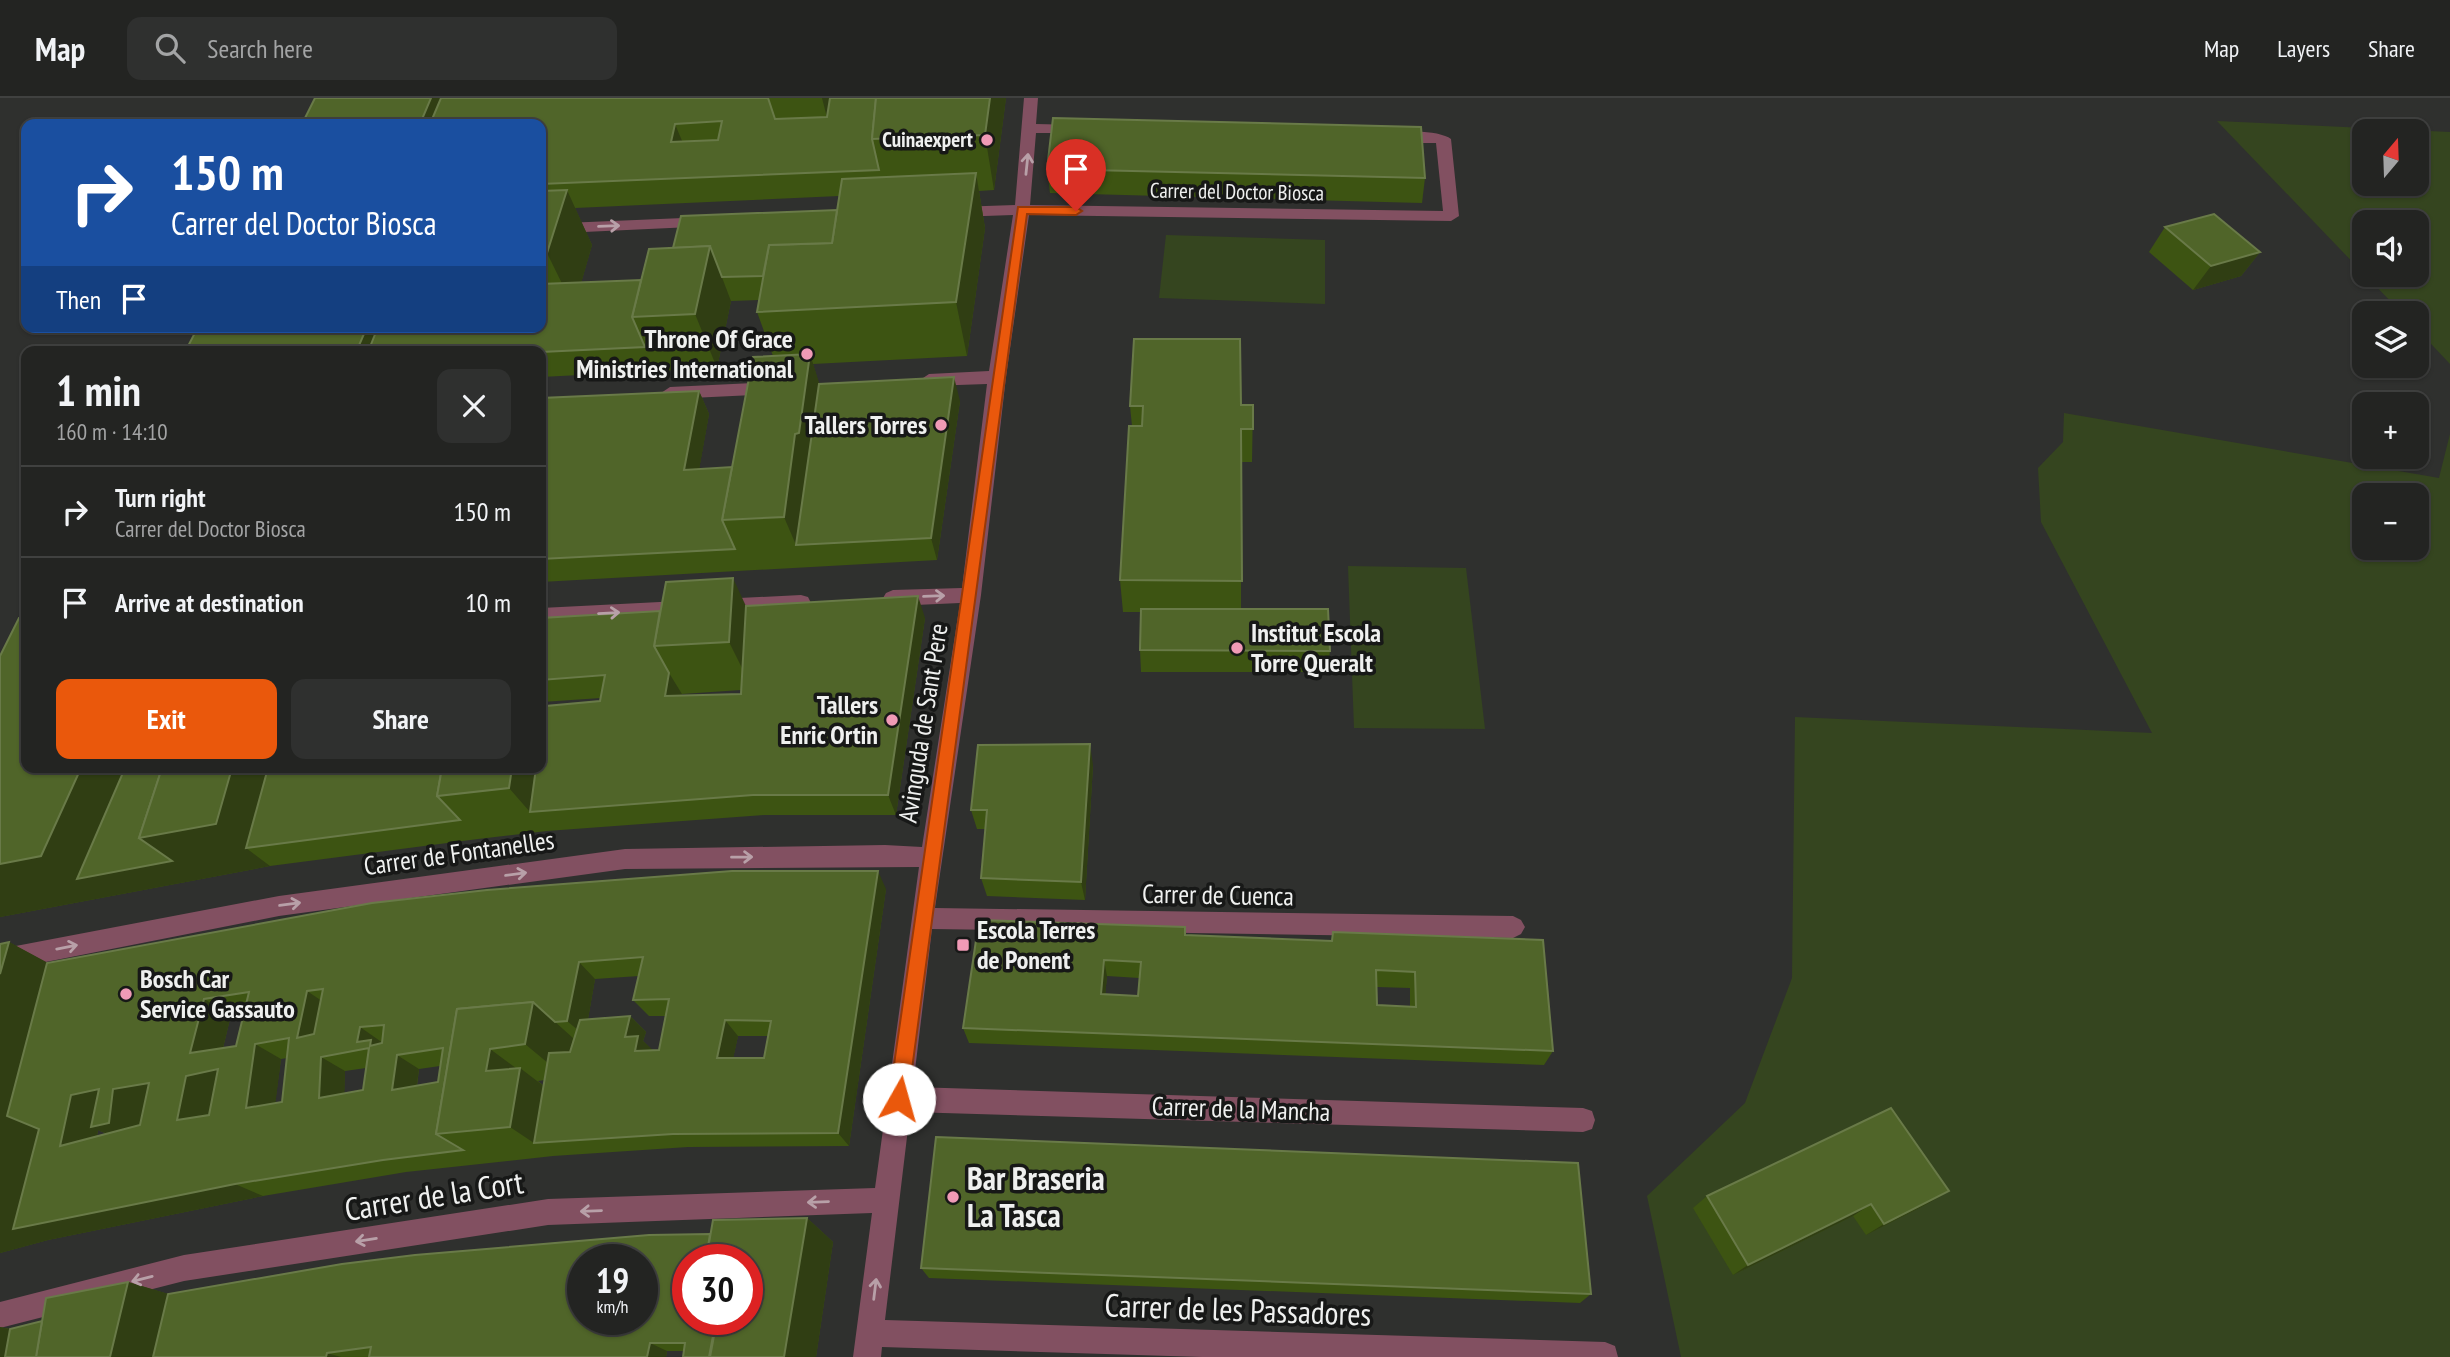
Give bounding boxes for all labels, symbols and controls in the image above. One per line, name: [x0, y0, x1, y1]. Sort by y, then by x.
search box: [127, 17, 617, 80]
text: Map: [35, 27, 85, 70]
icon: search: [151, 29, 189, 67]
text: Search here: [207, 32, 313, 65]
text: Map: [2204, 33, 2239, 64]
text: Layers: [2277, 33, 2330, 64]
text: Share: [2368, 33, 2415, 64]
north arrow: [2352, 119, 2429, 196]
map controls: [2352, 119, 2429, 560]
place label: Cuinaexpert: [882, 126, 973, 153]
marker: Cuinaexpert: [979, 132, 995, 148]
pin: [1046, 139, 1106, 211]
text: 150 m: [171, 140, 284, 204]
icon: right: [56, 147, 147, 238]
icon: arrive: [1057, 150, 1095, 188]
one-way arrow: [1021, 153, 1034, 176]
street label: Carrer del Doctor Biosca: [1150, 176, 1324, 207]
text: Carrer del Doctor Biosca: [171, 202, 436, 244]
button: sound: [2352, 210, 2429, 287]
one-way arrow: [597, 220, 620, 233]
icon: arrive: [115, 280, 153, 318]
text: Then: [56, 283, 101, 316]
button: layers: [2352, 301, 2429, 378]
place label: Throne Of Grace Ministries International: [576, 322, 794, 385]
marker: Throne Of Grace Ministries International: [799, 346, 815, 362]
text: 1 min: [56, 363, 141, 418]
button: close: [437, 369, 511, 443]
button: +: [2352, 392, 2429, 469]
place label: Tallers Torres: [805, 408, 927, 441]
text: 160 m · 14:10: [56, 417, 168, 446]
marker: Tallers Torres: [933, 417, 949, 433]
text: Turn right: [115, 481, 206, 514]
button: −: [2352, 483, 2429, 560]
icon: right: [56, 493, 94, 531]
text: 150 m: [453, 495, 511, 528]
text: Carrer del Doctor Biosca: [115, 514, 306, 543]
icon: arrive: [56, 584, 94, 622]
text: Arrive at destination: [115, 586, 304, 619]
text: 10 m: [465, 586, 511, 619]
one-way arrow: [922, 589, 945, 603]
one-way arrow: [597, 606, 620, 619]
place label: Institut Escola Torre Queralt: [1251, 616, 1381, 679]
street label: Avinguda de Sant Pere: [890, 621, 955, 825]
marker: Institut Escola Torre Queralt: [1229, 640, 1245, 656]
button: Exit: [56, 679, 277, 759]
button: Share: [291, 679, 511, 759]
place label: Tallers Enric Ortin: [780, 688, 878, 751]
marker: Tallers Enric Ortin: [884, 712, 900, 728]
street label: Carrer de Fontanelles: [362, 823, 556, 882]
one-way arrow: [731, 850, 754, 864]
one-way arrow: [504, 867, 527, 880]
street label: Carrer de Cuenca: [1142, 877, 1294, 912]
one-way arrow: [278, 898, 301, 911]
place label: Escola Terres de Ponent: [977, 913, 1095, 976]
marker: Escola Terres de Ponent: [955, 937, 971, 953]
one-way arrow: [55, 940, 78, 954]
place label: Bosch Car Service Gassauto: [140, 962, 295, 1025]
marker: Bosch Car Service Gassauto: [118, 986, 134, 1002]
position arrow: [862, 1062, 936, 1136]
street label: Carrer de la Mancha: [1151, 1089, 1331, 1128]
place label: Bar Braseria La Tasca: [967, 1157, 1105, 1236]
street label: Carrer de la Cort: [342, 1160, 526, 1230]
marker: Bar Braseria La Tasca: [945, 1189, 961, 1205]
one-way arrow: [807, 1196, 830, 1209]
one-way arrow: [580, 1204, 603, 1217]
one-way arrow: [355, 1234, 378, 1247]
speed limit sign: 30: [672, 1244, 763, 1335]
text: 19: [596, 1257, 629, 1303]
one-way arrow: [131, 1273, 154, 1286]
one-way arrow: [868, 1278, 881, 1301]
street label: Carrer de les Passadores: [1104, 1283, 1372, 1335]
text: km/h: [597, 1295, 628, 1318]

